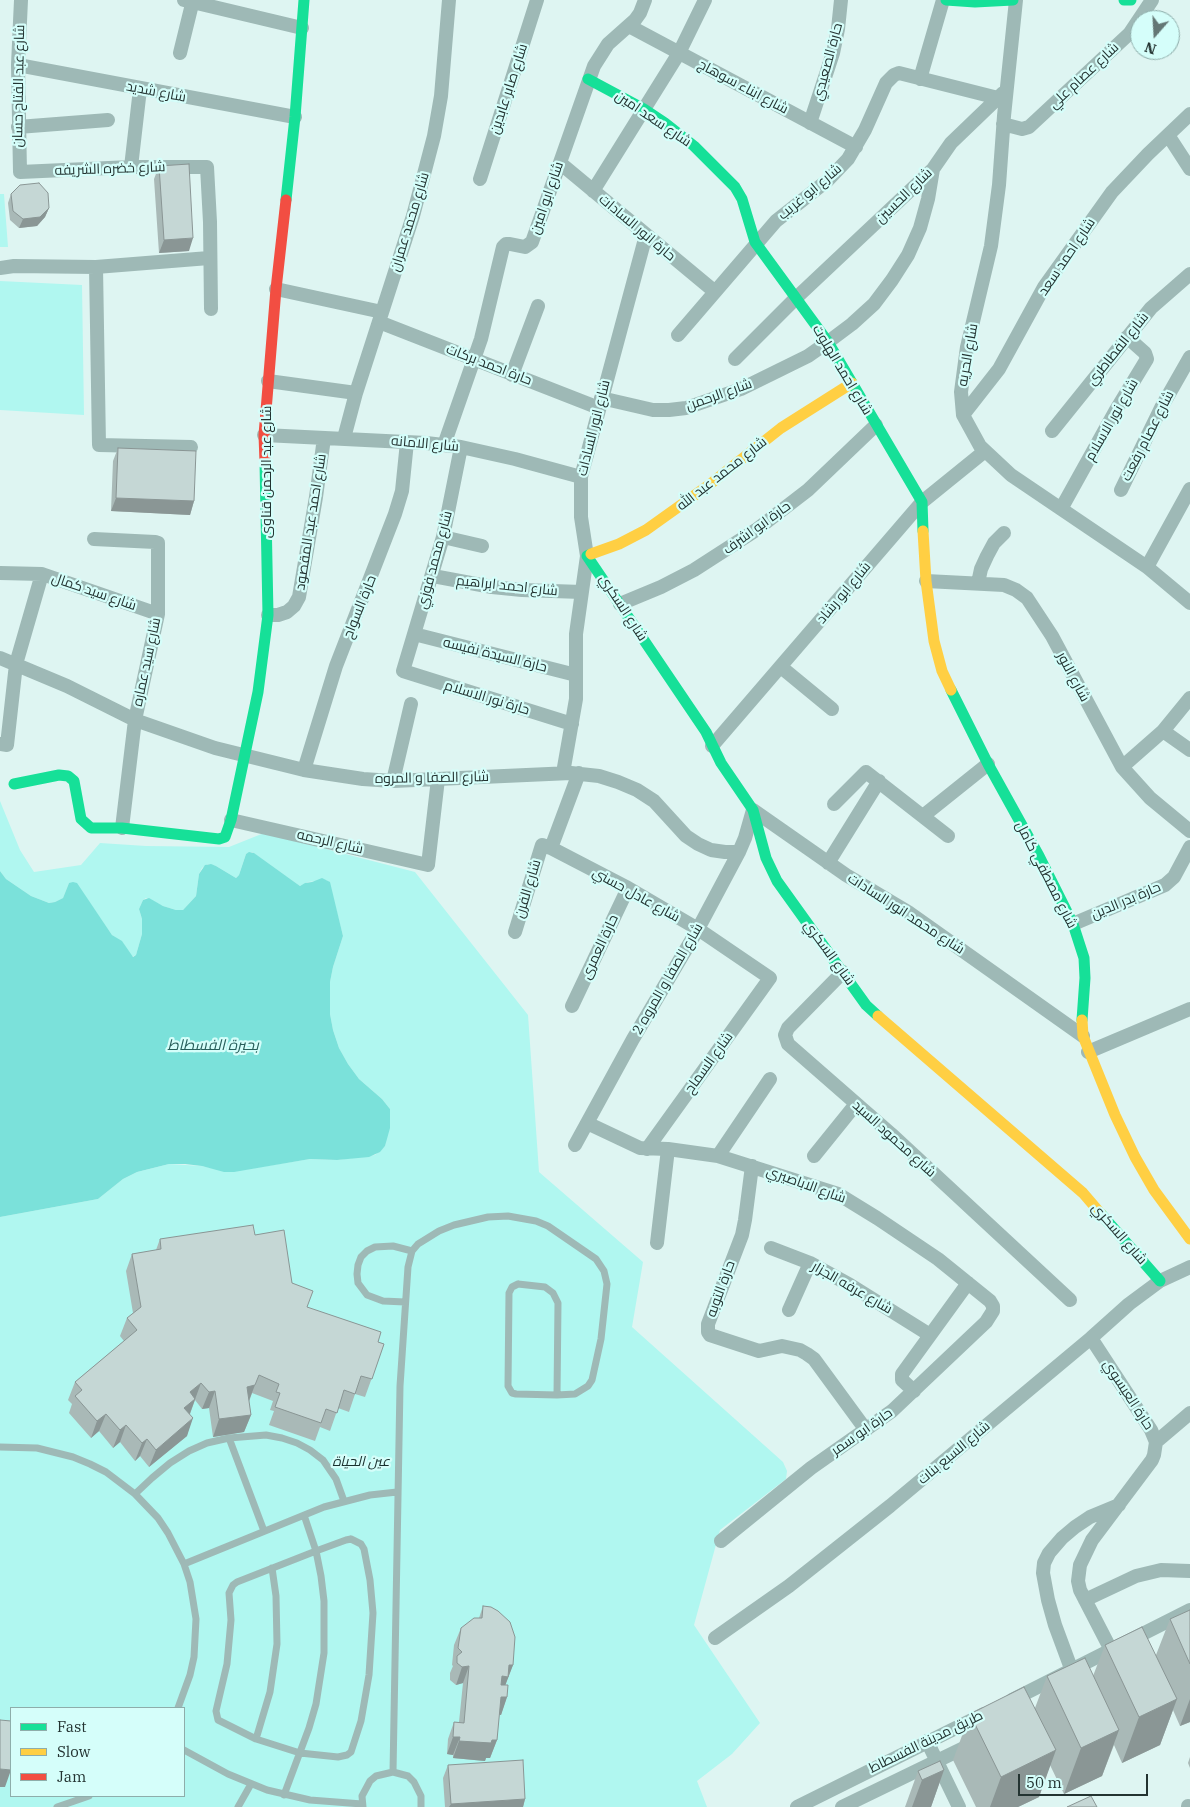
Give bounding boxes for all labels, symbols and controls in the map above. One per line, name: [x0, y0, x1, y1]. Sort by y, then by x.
north arrow: [1130, 10, 1180, 60]
street label: حارة الصعيدي: [810, 21, 846, 103]
street label: شارع عبد الفتاح حسان: [10, 24, 28, 148]
text: N: [1142, 38, 1159, 59]
street label: شارع عصام علي: [1045, 39, 1123, 113]
street label: شارع صابر عابدين: [486, 42, 532, 136]
street label: شارع ابناء سوهاج: [695, 56, 791, 118]
street label: شارع شديد: [125, 78, 187, 106]
street label: شارع سعد امين: [612, 87, 694, 151]
street label: شارع خضره الشريفه: [54, 159, 166, 179]
street label: شارع ابو امين: [527, 159, 567, 237]
street label: شارع ابو غريب: [775, 160, 845, 224]
street label: شارع الحسين: [872, 165, 936, 227]
street label: شارع محمد عمران: [387, 170, 433, 274]
street label: حارة انور السادات: [595, 191, 679, 265]
street label: شارع احمد سعد: [1035, 215, 1099, 299]
street label: شارع الفطاطري: [1084, 309, 1152, 389]
street label: شارع احمد الهلوت: [808, 322, 876, 418]
street label: شارع الحريه: [954, 322, 982, 388]
street label: حارة احمد بركات: [444, 341, 534, 389]
street label: شارع الرحمن: [684, 375, 754, 415]
street label: شارع نور الاسلام: [1082, 376, 1142, 464]
street label: شارع انور السادات: [574, 378, 614, 478]
street label: شارع عصام رفعت: [1118, 388, 1178, 484]
street label: شارع عبد الرحمن قناوى: [259, 406, 275, 538]
street label: شارع الامانه: [390, 433, 460, 455]
street label: شارع محمد عبد الله: [674, 434, 770, 514]
street label: شارع احمد عبد المقصود: [292, 453, 330, 591]
street label: حارة ابو اشرف: [720, 498, 794, 558]
street label: شارع محمد فوزي: [414, 509, 456, 611]
street label: شارع ابو رشاد: [813, 559, 875, 627]
street label: شارع سيد كمال: [49, 570, 139, 614]
street label: شارع احمد ابراهيم: [455, 572, 559, 600]
street label: شارع السكري: [595, 572, 651, 644]
street label: حارة السواح: [340, 573, 380, 641]
street label: شارع سيد عماره: [129, 616, 165, 708]
street label: حارة السيدة نفيسه: [441, 634, 549, 676]
street label: شارع النور: [1053, 649, 1093, 705]
street label: حارة نور الاسلام: [442, 677, 532, 719]
street label: شارع الصفا و المروه: [375, 769, 489, 787]
street label: شارع مصطفي كامل: [1012, 819, 1080, 931]
street label: شارع الرحمه: [295, 826, 365, 858]
street label: شارع الفرن: [511, 858, 545, 920]
street label: شارع عادل حسني: [589, 864, 683, 926]
street label: شارع محمد انور السادات: [844, 870, 968, 958]
street label: حارة بدر الدين: [1089, 879, 1163, 923]
street label: حارة العمرى: [578, 912, 622, 982]
street label: شارع السكري: [800, 917, 858, 989]
street label: شارع الصفا و المروه 2: [629, 920, 707, 1038]
street label: شارع السماح: [681, 1029, 737, 1097]
water label: بحيرة الفسطاط: [167, 1037, 259, 1055]
street label: شارع محمود السيد: [849, 1097, 939, 1181]
street label: شارع الاباصيري: [764, 1163, 848, 1207]
street label: شارع السكري: [1088, 1200, 1150, 1268]
street label: شارع عرفه الجزار: [809, 1258, 895, 1318]
street label: حارة التوبه: [703, 1259, 739, 1319]
street label: حارة العيسوي: [1099, 1357, 1157, 1433]
street label: حارة ابو سمر: [828, 1405, 896, 1459]
street label: شارع السبع بنات: [914, 1418, 994, 1488]
park label: عين الحياة: [332, 1454, 390, 1470]
legend: [10, 1707, 185, 1797]
street label: طريق مدينة الفسطاط: [866, 1707, 986, 1777]
text: Fast: [57, 1717, 87, 1736]
text: Slow: [57, 1742, 90, 1761]
scale bar: [1020, 1764, 1150, 1796]
text: Jam: [57, 1767, 86, 1786]
text: 50 m: [1026, 1773, 1062, 1792]

